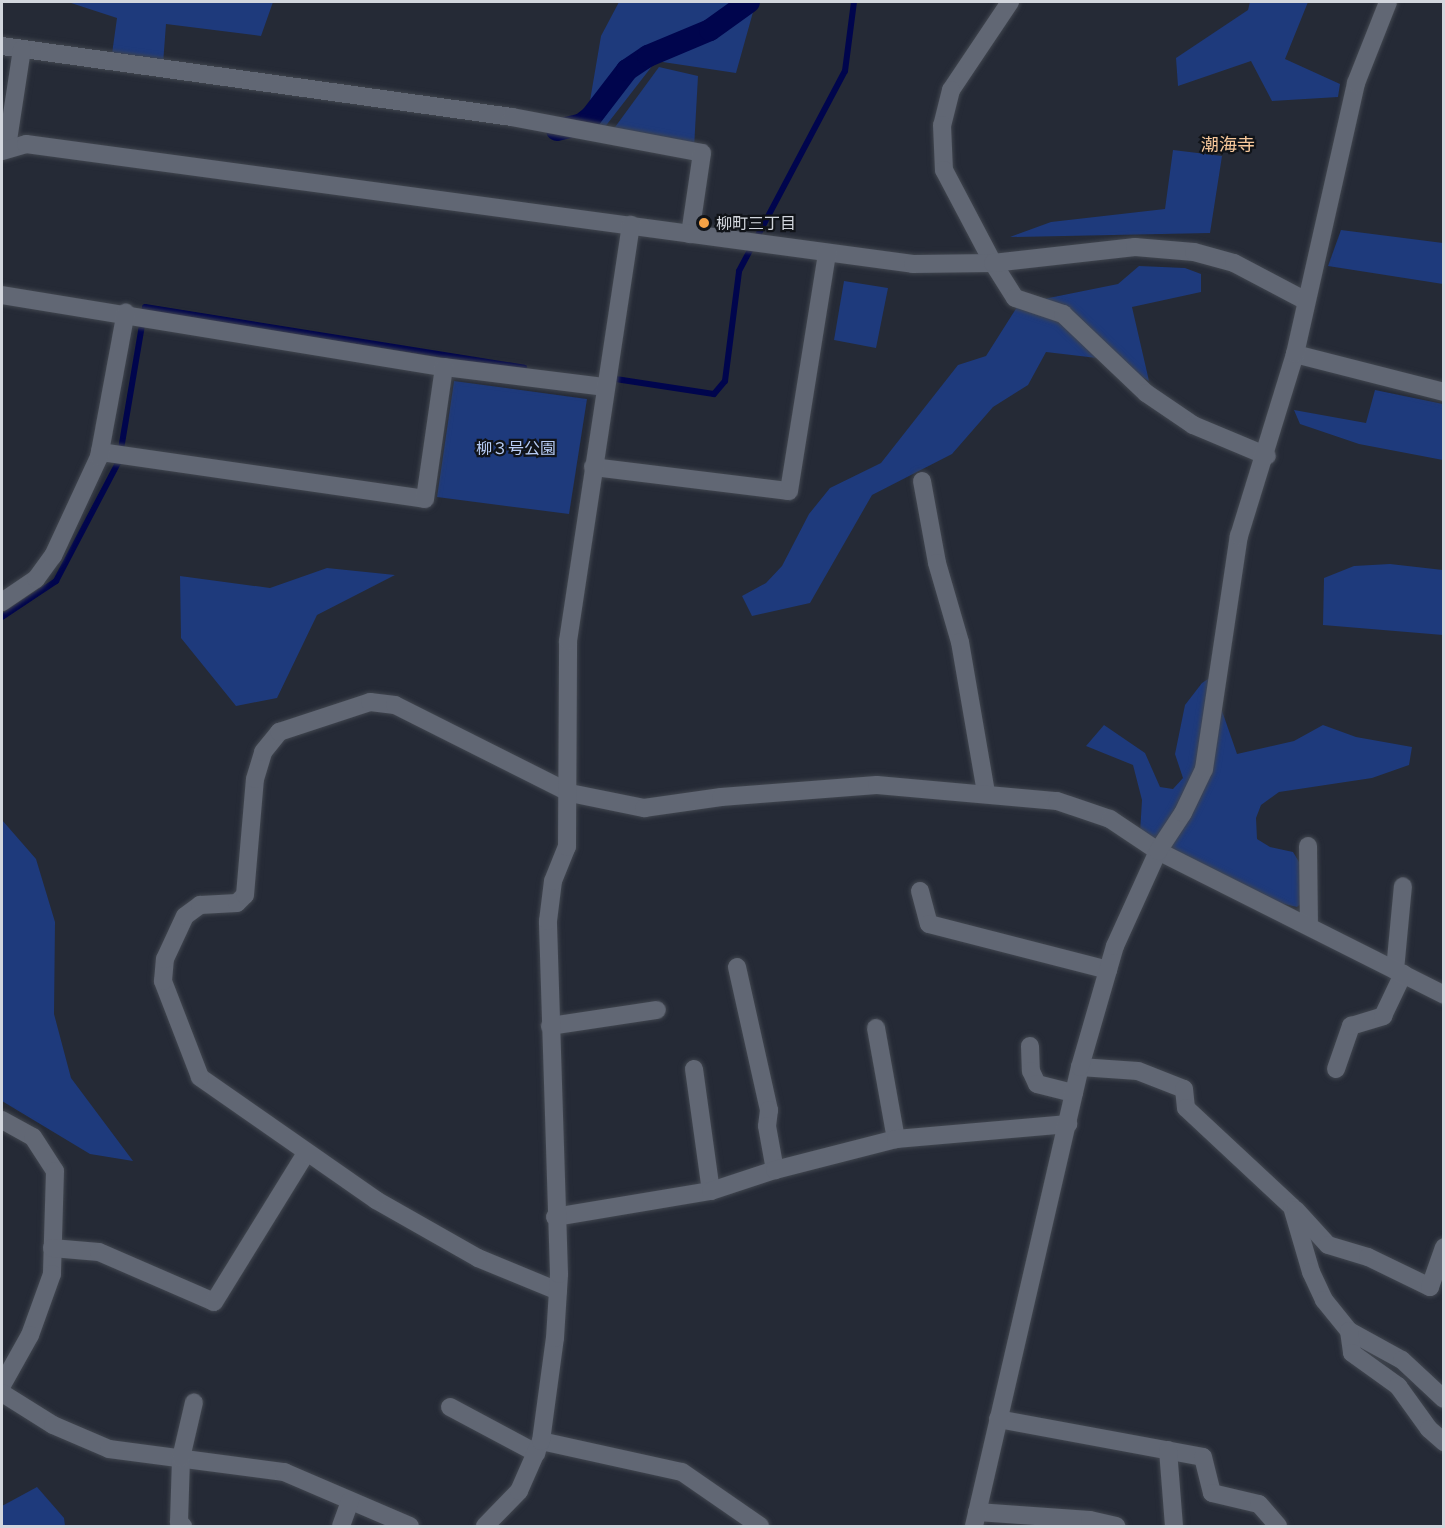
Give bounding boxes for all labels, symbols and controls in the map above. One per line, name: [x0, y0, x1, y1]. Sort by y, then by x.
district label: 潮海寺: [1201, 134, 1255, 156]
place label: 柳町三丁目: [716, 213, 796, 233]
marker: 柳町三丁目: [697, 216, 711, 230]
park label: 柳３号公園: [476, 438, 556, 458]

